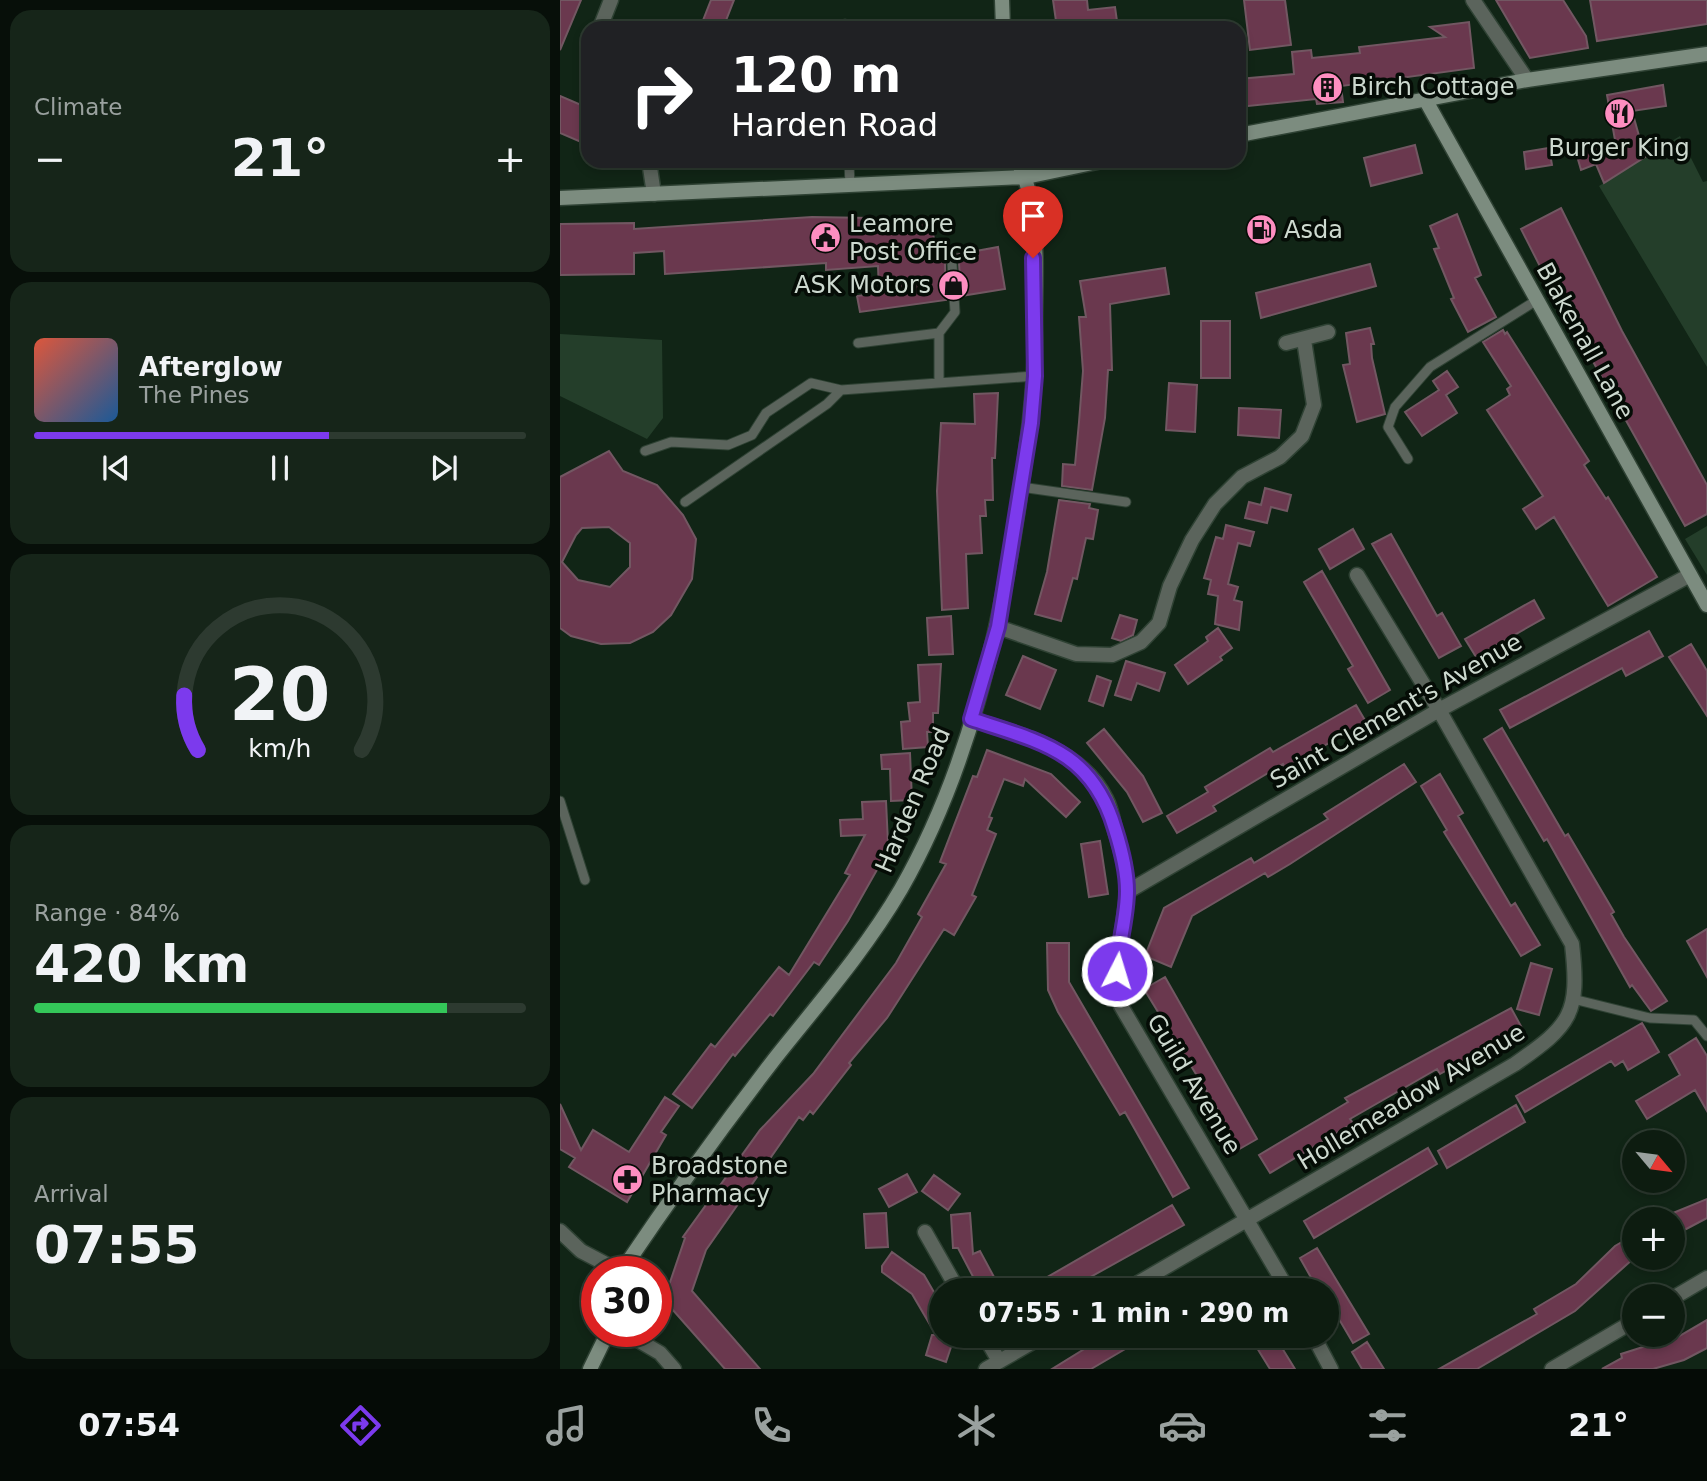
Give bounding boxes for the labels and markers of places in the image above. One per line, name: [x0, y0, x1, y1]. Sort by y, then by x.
building icon: Birch Cottage: [1311, 70, 1345, 104]
place label: Birch Cottage: [1351, 73, 1514, 101]
restaurant icon: Burger King: [1602, 97, 1636, 131]
place label: Burger King: [1548, 134, 1690, 162]
pin: [1003, 186, 1063, 258]
place label: Leamore Post Office: [849, 210, 977, 266]
fuel station icon: Asda: [1244, 213, 1278, 247]
place label: Asda: [1284, 216, 1343, 244]
public building icon: Leamore Post Office: [809, 221, 843, 255]
shop icon: ASK Motors: [937, 268, 971, 302]
place label: ASK Motors: [794, 271, 931, 299]
place label: Broadstone Pharmacy: [651, 1152, 788, 1208]
pharmacy icon: Broadstone Pharmacy: [611, 1163, 645, 1197]

